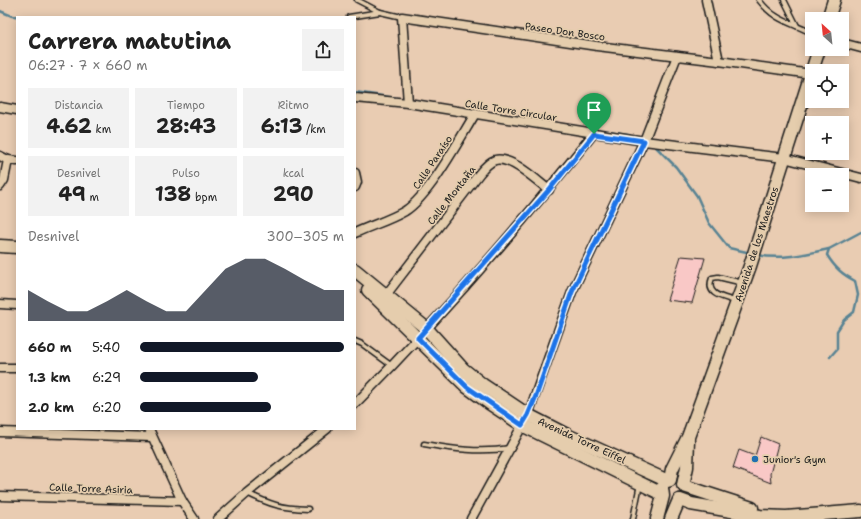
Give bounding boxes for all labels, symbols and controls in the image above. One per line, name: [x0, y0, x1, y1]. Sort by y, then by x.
north arrow: [805, 12, 849, 56]
map controls: [805, 12, 849, 212]
street label: Paseo Don Bosco: [524, 19, 606, 44]
text: Carrera matutina: [28, 27, 231, 56]
button: share: [302, 29, 344, 71]
text: 06:27 · 7 × 660 m: [28, 57, 148, 74]
button: locate: [805, 64, 849, 108]
pin: [577, 93, 611, 134]
street label: Calle Torre Circular: [464, 97, 558, 124]
text: Distancia: [54, 98, 103, 113]
text: Tiempo: [167, 98, 205, 113]
text: Ritmo: [278, 98, 309, 113]
icon: arrive: [583, 99, 605, 121]
text: 4.62: [46, 113, 92, 139]
text: 28:43: [156, 113, 216, 139]
text: 6:13: [261, 113, 302, 139]
button: +: [805, 116, 849, 160]
text: km: [92, 122, 111, 137]
text: /km: [302, 122, 326, 137]
street label: Calle Paraíso: [410, 133, 455, 192]
street label: Calle Montaña: [424, 163, 479, 227]
text: Desnivel: [57, 166, 100, 181]
text: Pulso: [172, 166, 200, 181]
text: kcal: [283, 166, 304, 181]
button: −: [805, 168, 849, 212]
text: 49: [58, 181, 86, 207]
text: 138: [155, 181, 191, 207]
text: 290: [273, 181, 314, 207]
street label: Avenida de los Maestros: [732, 185, 781, 303]
text: m: [86, 190, 99, 205]
text: bpm: [191, 190, 217, 205]
text: Desnivel: [28, 228, 79, 245]
text: 300–305 m: [267, 228, 344, 245]
text: 660 m: [28, 339, 72, 356]
text: 5:40: [92, 339, 120, 356]
text: 1.3 km: [28, 369, 71, 386]
text: 6:29: [92, 369, 121, 386]
text: 2.0 km: [28, 399, 74, 416]
text: 6:20: [92, 399, 121, 416]
street label: Avenida Torre Eiffel: [536, 414, 628, 467]
place label: Junior's Gym: [763, 453, 826, 466]
marker: Junior's Gym: [750, 454, 760, 464]
street label: Calle Torre Asiria: [49, 481, 134, 496]

